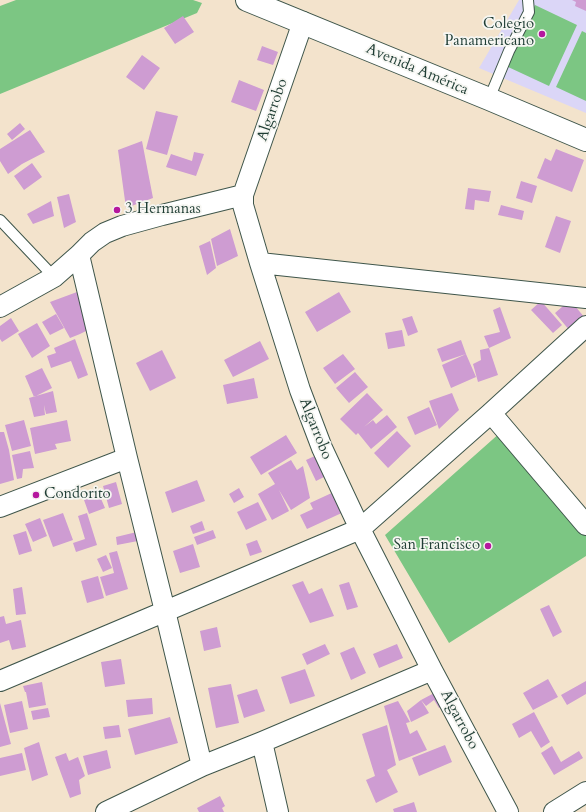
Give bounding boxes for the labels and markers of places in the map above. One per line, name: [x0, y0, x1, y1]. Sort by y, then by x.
place label: Colegio Panamericano: [444, 16, 534, 51]
marker: Colegio Panamericano: [537, 29, 547, 39]
place label: 3 Hermanas: [125, 201, 201, 219]
marker: 3 Hermanas: [112, 205, 122, 215]
place label: Condorito: [44, 486, 111, 504]
marker: Condorito: [31, 490, 41, 500]
place label: San Francisco: [393, 537, 480, 555]
marker: San Francisco: [483, 541, 493, 551]

